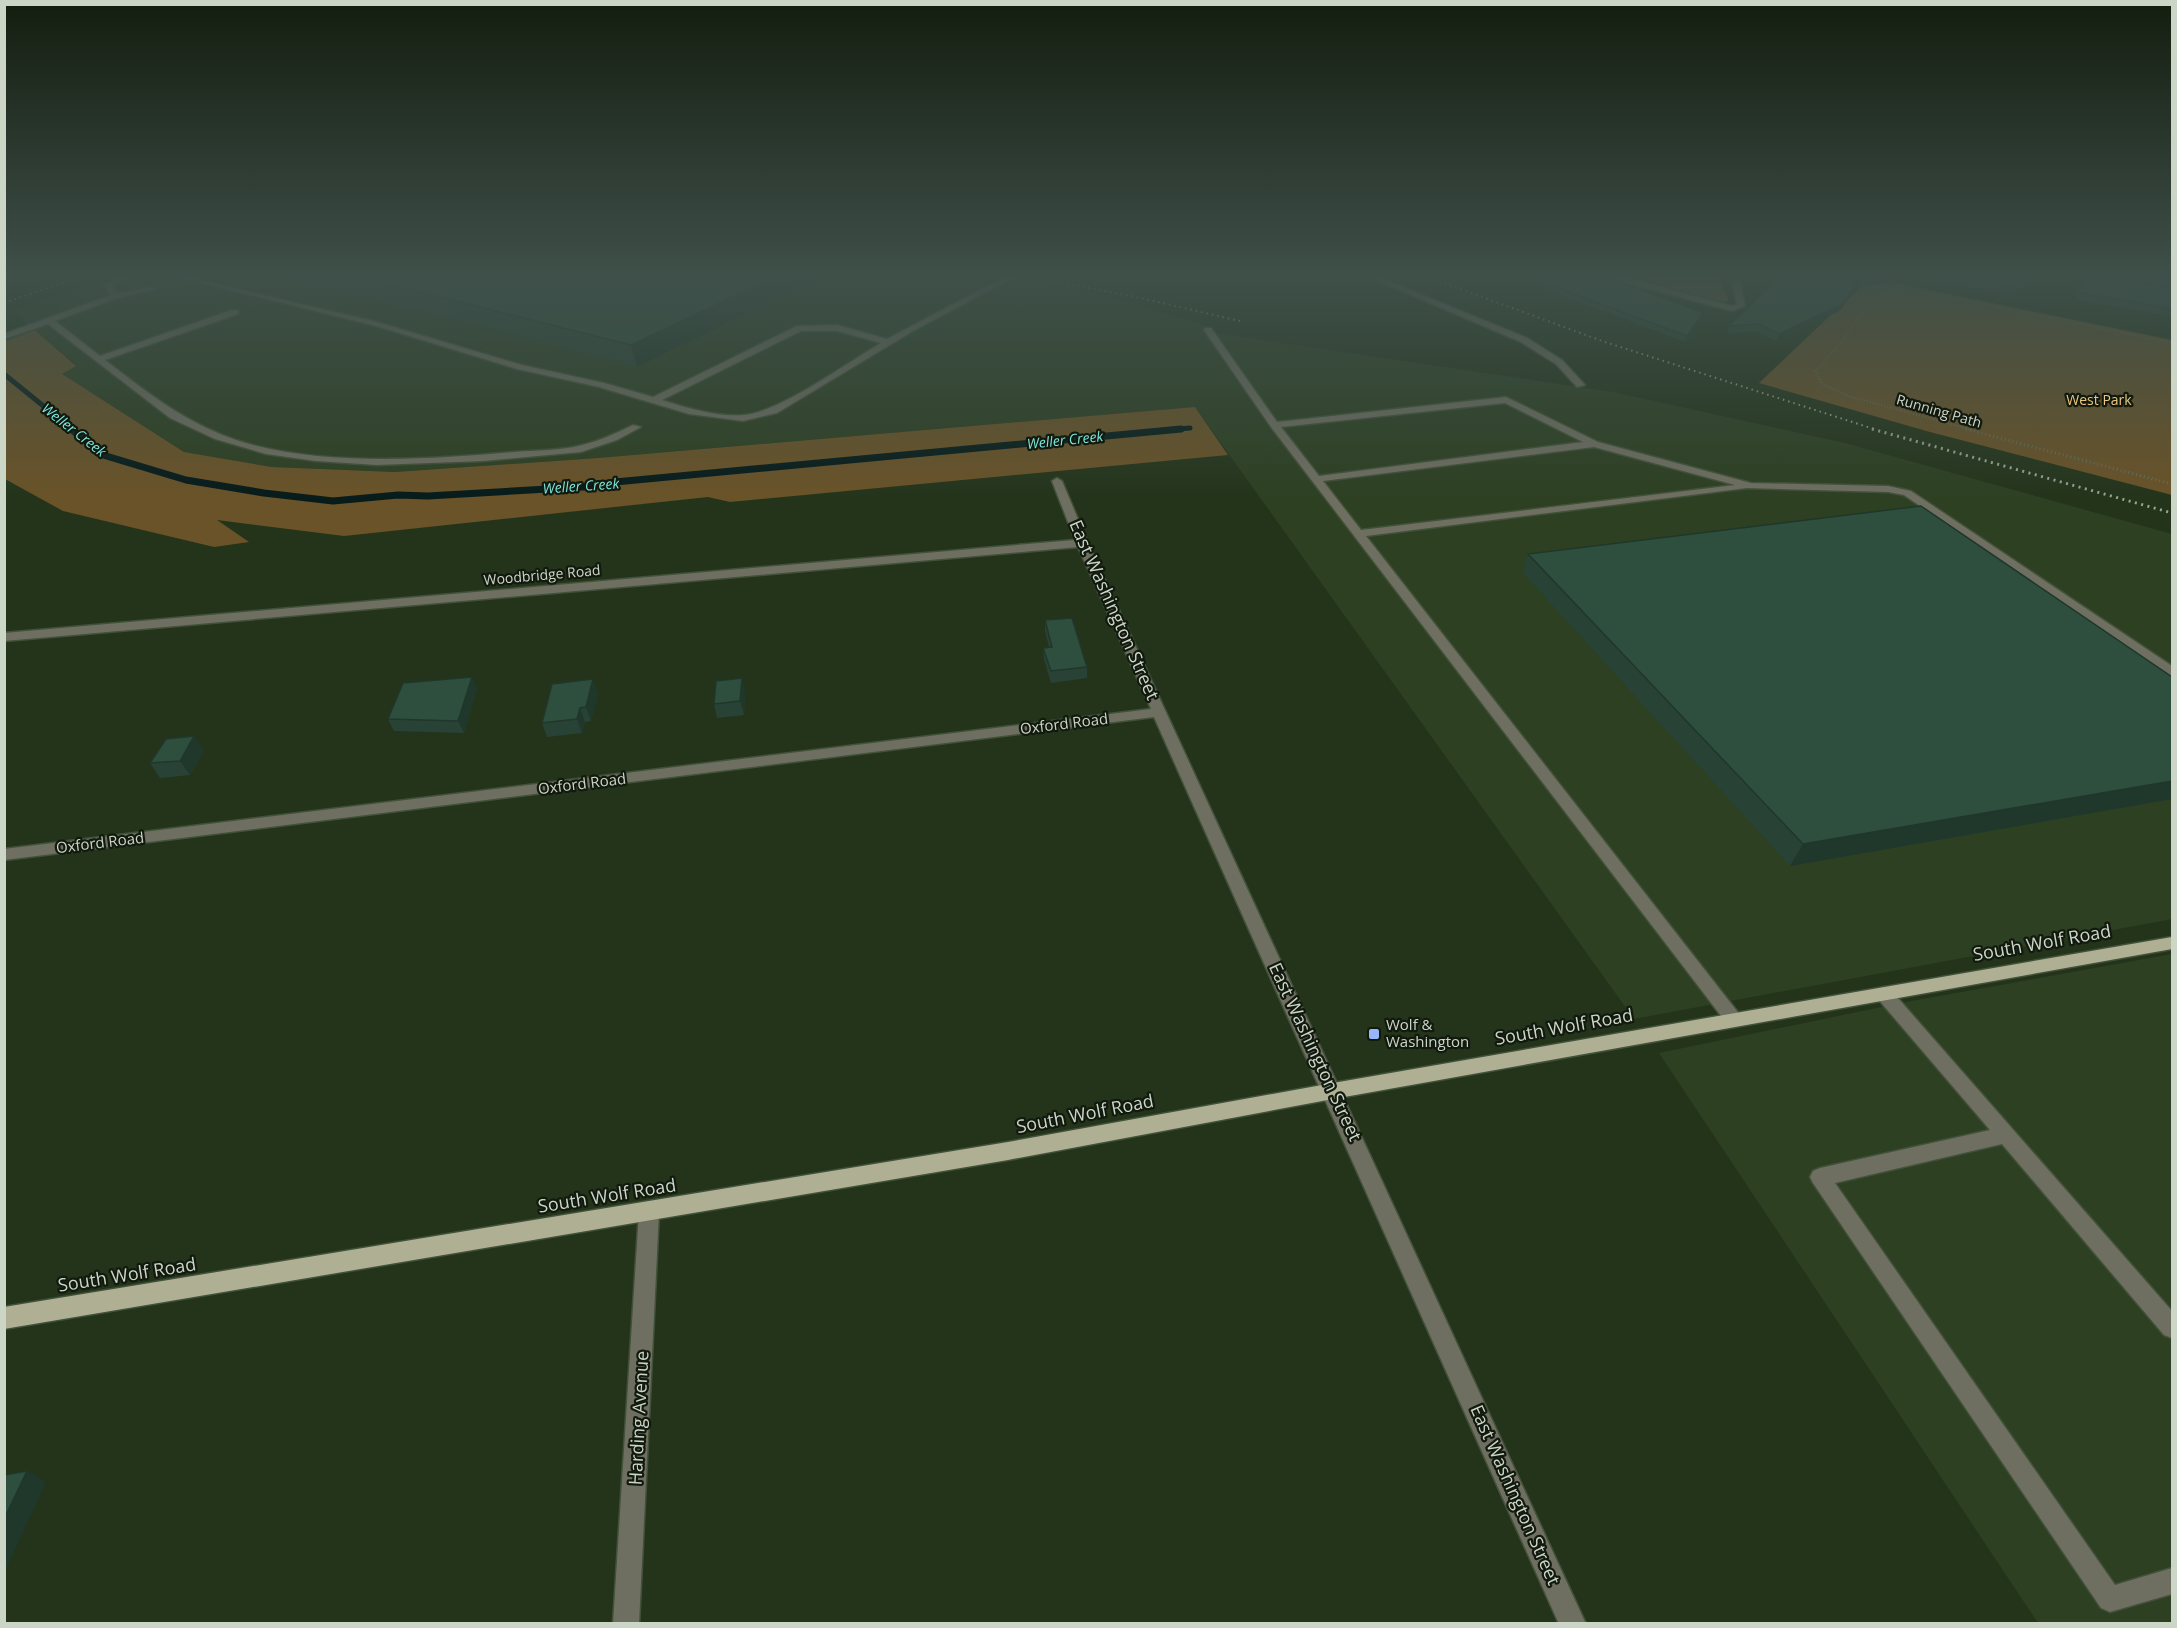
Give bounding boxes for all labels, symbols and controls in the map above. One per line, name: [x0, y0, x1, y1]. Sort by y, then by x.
street label: Running Path: [1894, 389, 1984, 432]
park label: West Park: [2066, 390, 2132, 409]
water label: Weller Creek: [38, 399, 111, 461]
water label: Weller Creek: [1026, 426, 1105, 453]
water label: Weller Creek: [542, 473, 621, 498]
street label: East Washington Street: [1064, 516, 1165, 703]
street label: Woodbridge Road: [483, 560, 601, 589]
street label: Oxford Road: [1019, 708, 1109, 738]
street label: Oxford Road: [537, 768, 627, 798]
street label: Oxford Road: [55, 827, 145, 857]
street label: South Wolf Road: [1971, 918, 2113, 966]
street label: East Washington Street: [1264, 958, 1368, 1145]
street label: South Wolf Road: [1493, 1002, 1635, 1050]
place label: Wolf & Washington: [1386, 1014, 1469, 1051]
marker: Wolf & Washington: [1367, 1027, 1381, 1041]
street label: South Wolf Road: [1014, 1088, 1156, 1138]
street label: South Wolf Road: [536, 1172, 678, 1218]
street label: South Wolf Road: [56, 1251, 198, 1297]
street label: Harding Avenue: [623, 1350, 654, 1486]
street label: East Washington Street: [1465, 1401, 1566, 1588]

